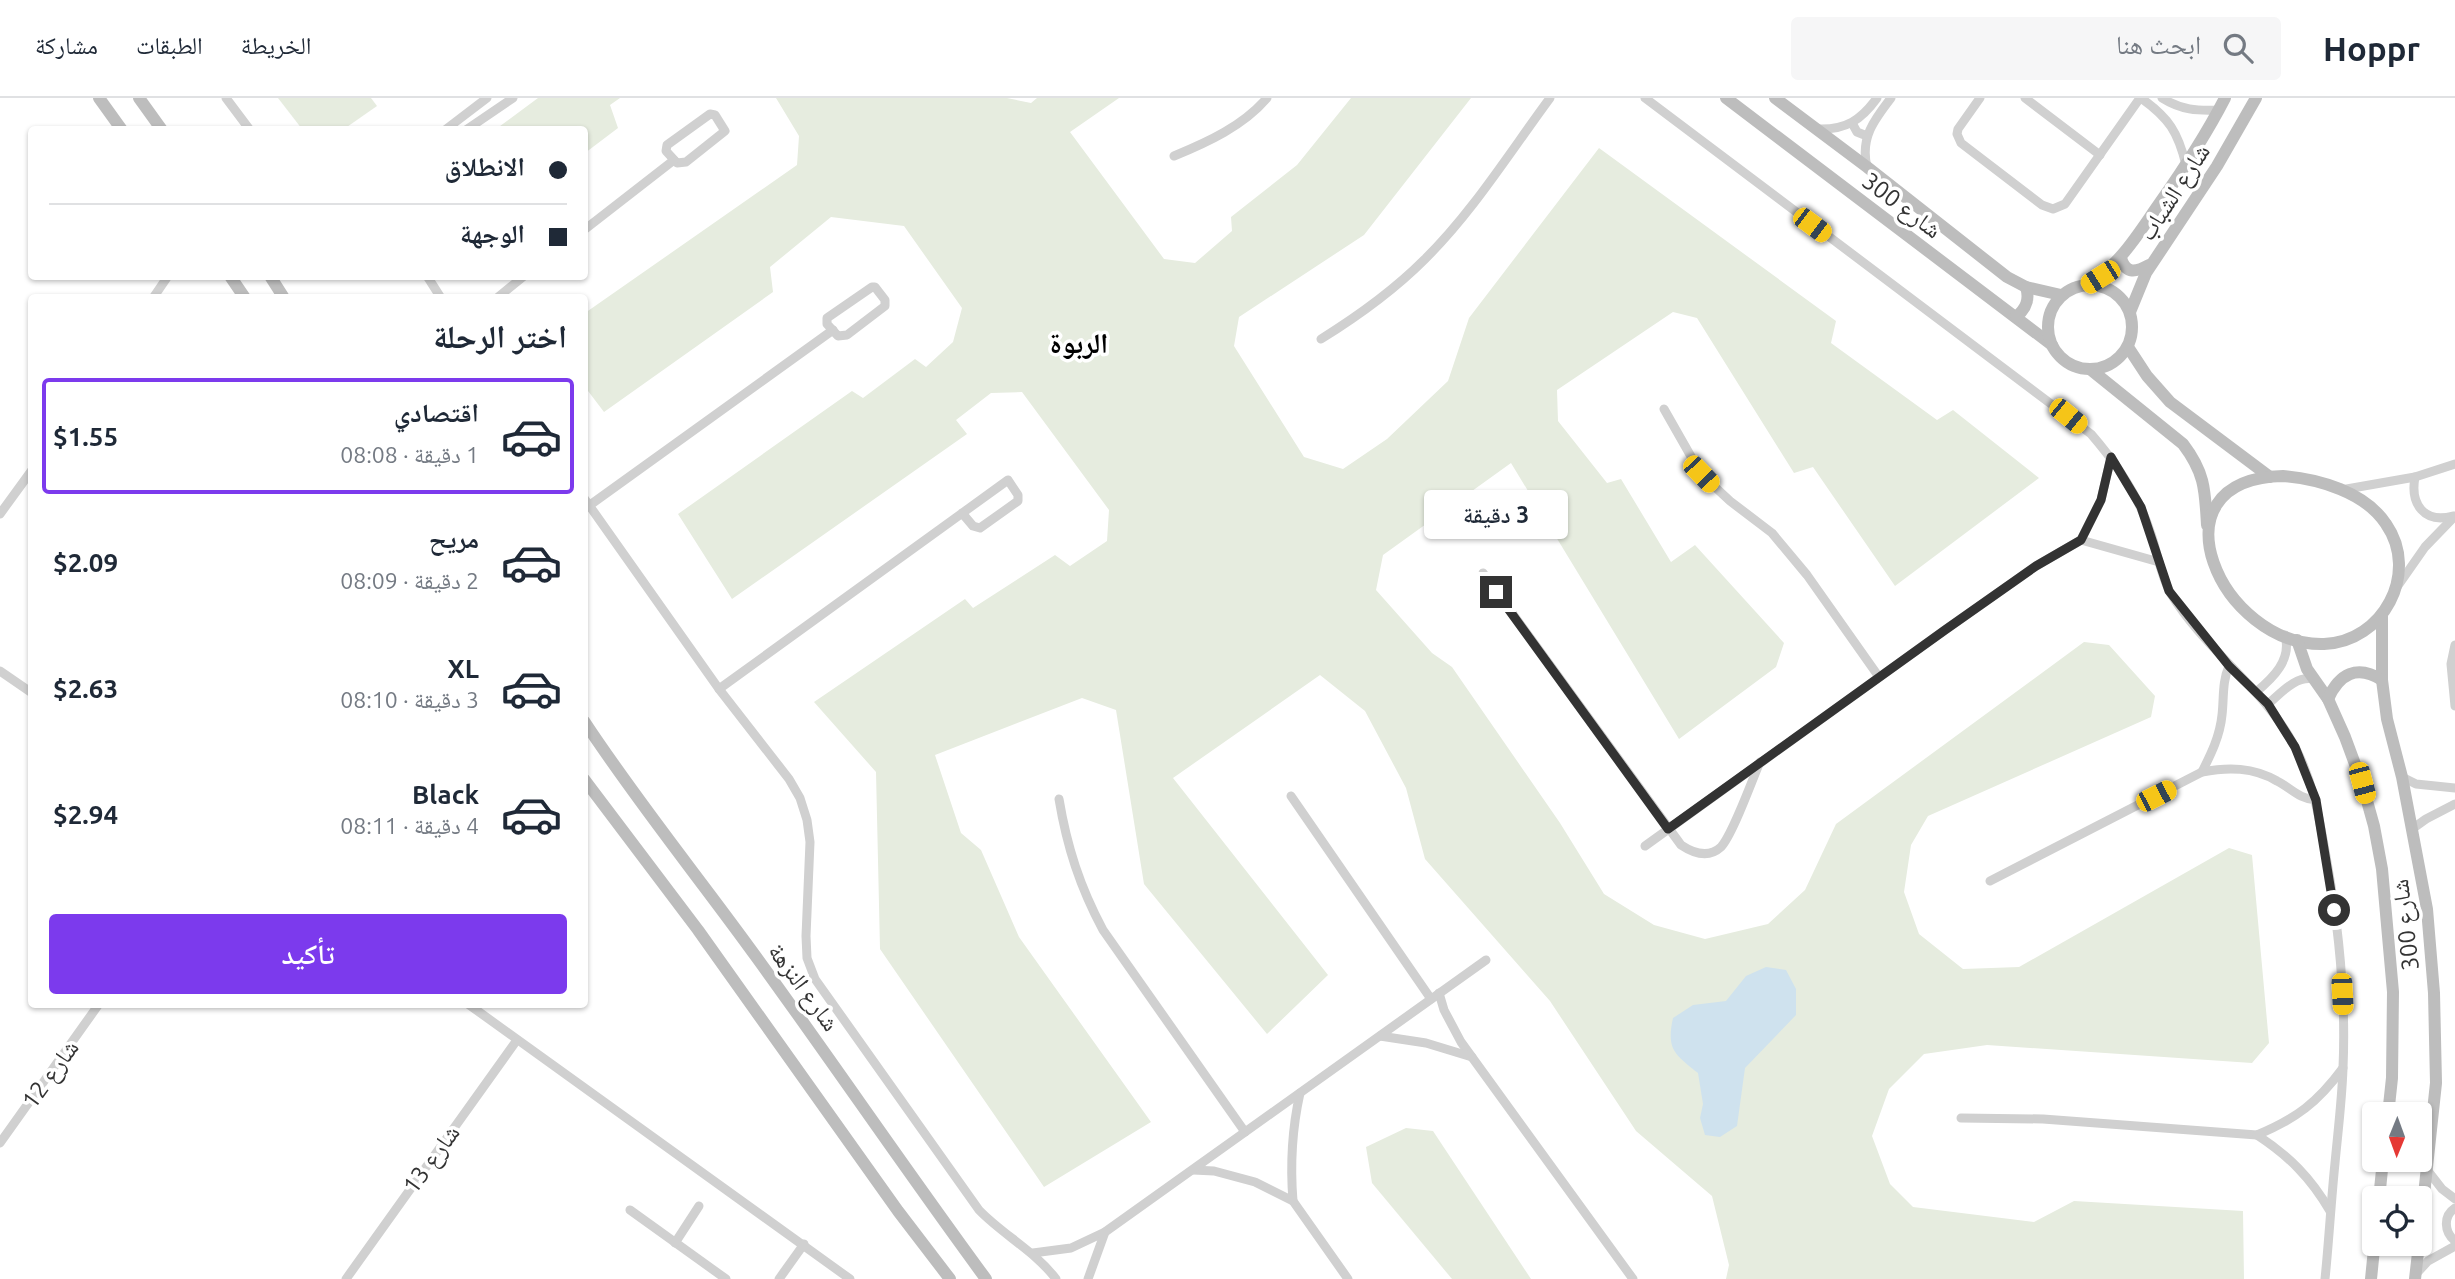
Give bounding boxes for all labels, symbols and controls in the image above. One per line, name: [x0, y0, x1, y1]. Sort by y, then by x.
search box: [1791, 17, 2281, 80]
icon: search: [2219, 29, 2257, 67]
text: ابحث هنا: [2116, 30, 2201, 59]
text: Hoppr: [2323, 30, 2420, 67]
text: مشاركة: [35, 32, 98, 59]
text: الطبقات: [136, 32, 203, 59]
text: الخريطة: [241, 32, 311, 59]
street label: شارع الشباب: [2133, 139, 2217, 246]
text: الانطلاق: [445, 152, 525, 181]
street label: شارع 300: [1856, 167, 1947, 245]
car: [1789, 204, 1836, 246]
text: الوجهة: [460, 219, 525, 248]
car: [2077, 257, 2124, 297]
text: اختر الرحلة: [433, 318, 567, 354]
district label: الربوة: [1050, 327, 1108, 360]
car: [2046, 395, 2091, 437]
text: اقتصادي: [394, 398, 479, 427]
icon: car: [500, 405, 563, 468]
text: $1.55: [53, 422, 118, 451]
text: 1 دقيقة · 08:08: [340, 442, 479, 467]
car: [1679, 452, 1724, 496]
callout: 3 دقيقة: [1424, 490, 1568, 540]
text: 3 دقيقة: [1463, 502, 1529, 527]
text: مريح: [429, 524, 479, 553]
icon: car: [500, 531, 563, 594]
text: $2.09: [53, 548, 118, 577]
text: 2 دقيقة · 08:09: [340, 568, 479, 593]
route end: [1480, 576, 1512, 608]
text: XL: [448, 654, 479, 683]
icon: car: [500, 657, 563, 720]
text: $2.63: [53, 674, 118, 703]
text: 3 دقيقة · 08:10: [340, 687, 479, 712]
car: [2347, 760, 2378, 806]
car: [2133, 777, 2180, 815]
text: Black: [412, 780, 479, 809]
icon: car: [500, 783, 563, 846]
text: $2.94: [53, 800, 118, 829]
text: 4 دقيقة · 08:11: [340, 813, 479, 838]
street label: شارع 300: [2386, 878, 2426, 972]
route start: [2318, 894, 2350, 926]
button: تأكيد: [49, 914, 567, 994]
street label: شارع النزهة: [762, 938, 845, 1037]
car: [2331, 972, 2354, 1016]
street label: شارع 12: [16, 1034, 86, 1115]
north arrow: [2362, 1102, 2432, 1172]
map controls: [2362, 1102, 2432, 1256]
street label: شارع 13: [397, 1119, 467, 1200]
button: locate: [2362, 1186, 2432, 1256]

